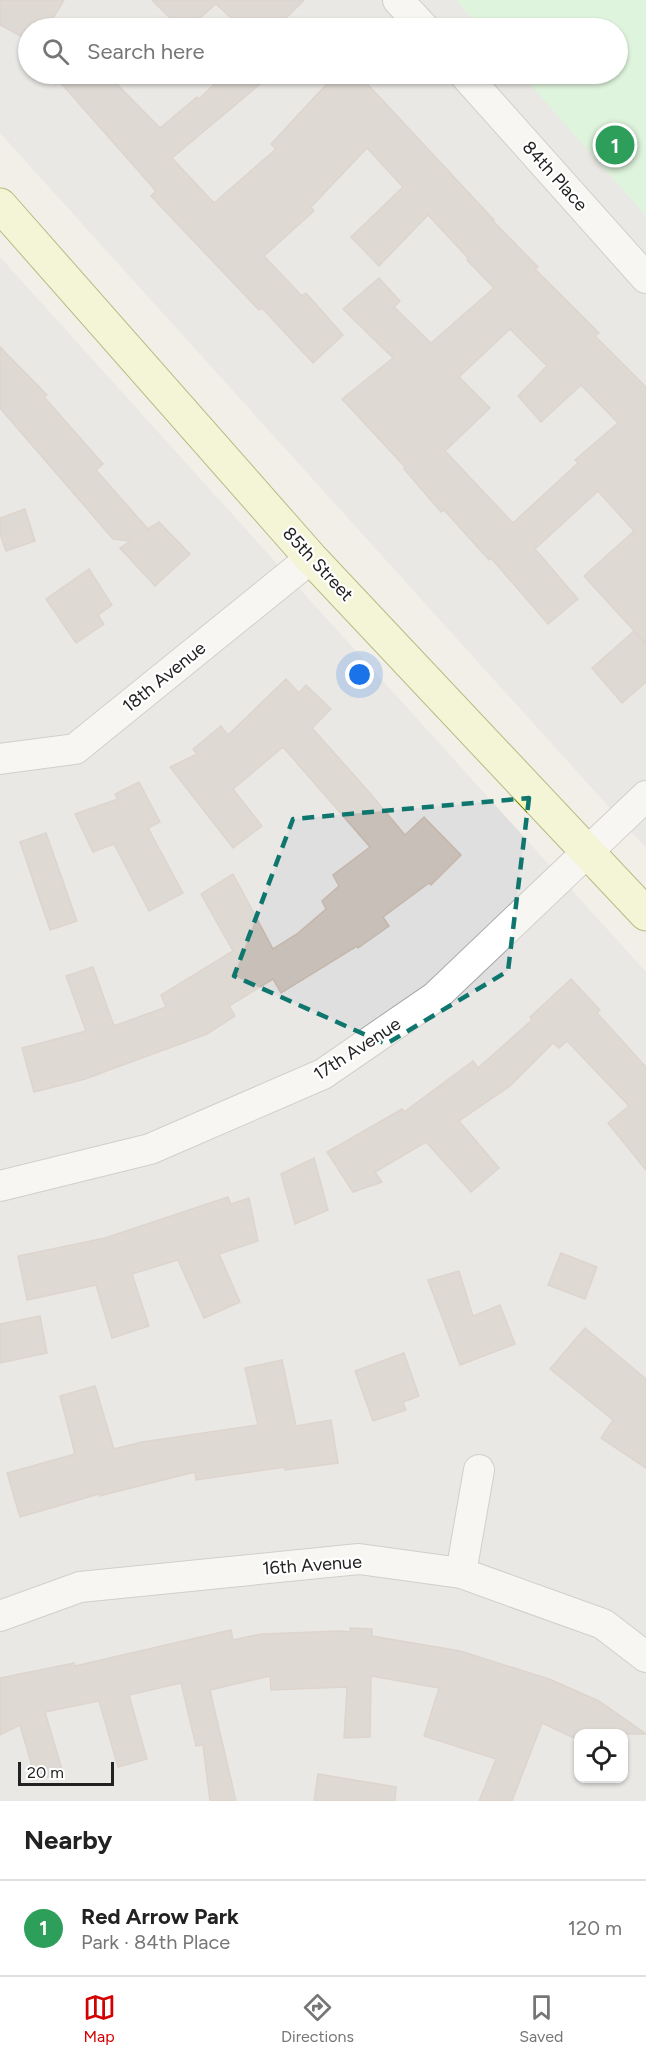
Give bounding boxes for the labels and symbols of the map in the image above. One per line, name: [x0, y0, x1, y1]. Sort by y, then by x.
pin: 1: [596, 122, 634, 168]
street label: 84th Place: [518, 136, 592, 216]
street label: 85th Street: [278, 522, 358, 606]
street label: 18th Avenue: [118, 637, 210, 717]
your location: [345, 660, 374, 689]
street label: 17th Avenue: [309, 1013, 405, 1085]
street label: 16th Avenue: [261, 1551, 363, 1579]
scale bar: [18, 1759, 114, 1786]

